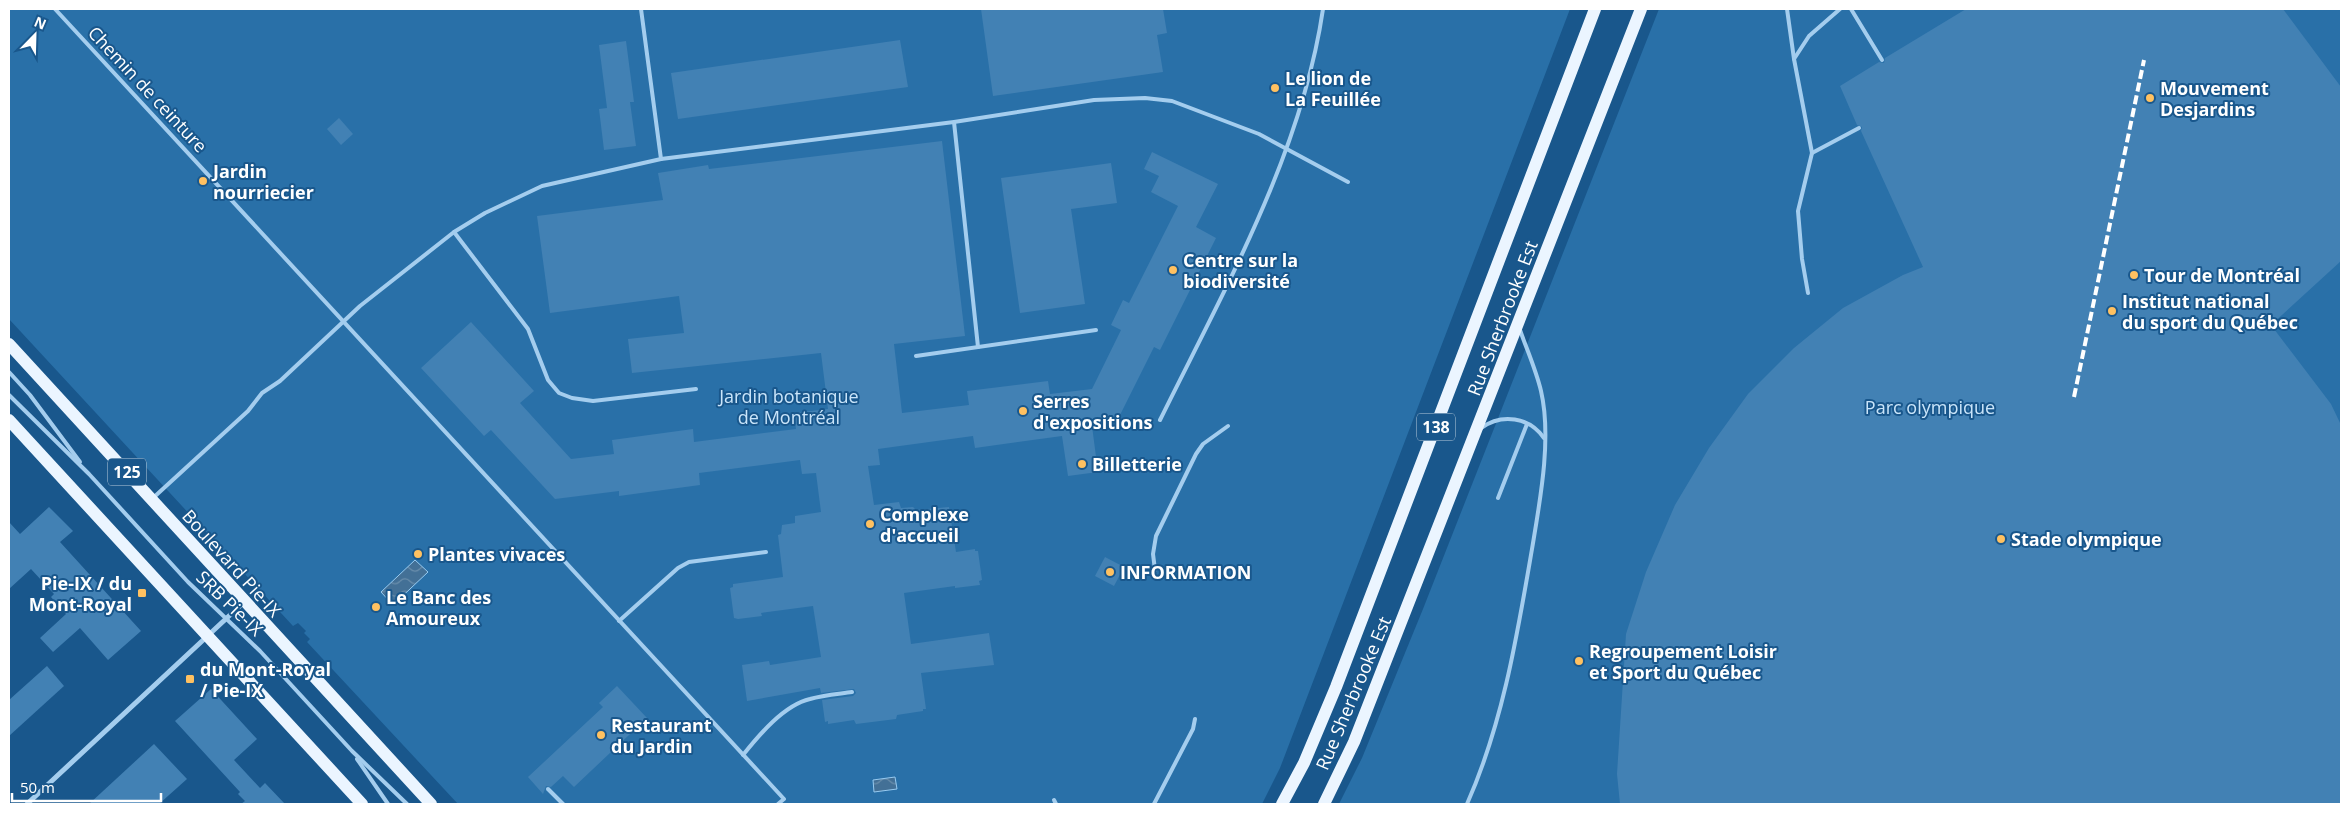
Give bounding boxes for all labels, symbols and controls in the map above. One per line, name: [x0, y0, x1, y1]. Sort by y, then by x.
north arrow: [10, 10, 60, 60]
text: N: [31, 12, 49, 34]
street label: Chemin de ceinture: [83, 21, 213, 157]
place label: Le lion de La Feuillée: [1285, 66, 1381, 111]
place label: Mouvement Desjardins: [2160, 76, 2269, 121]
marker: Le lion de La Feuillée: [1269, 82, 1281, 94]
marker: Mouvement Desjardins: [2144, 92, 2156, 104]
place label: Jardin nourriecier: [211, 159, 314, 204]
marker: Jardin nourriecier: [197, 175, 209, 187]
street label: Rue Sherbrooke Est: [1461, 237, 1543, 399]
place label: Centre sur la biodiversité: [1183, 248, 1298, 293]
place label: Tour de Montréal: [2144, 263, 2300, 287]
marker: Centre sur la biodiversité: [1167, 264, 1179, 276]
marker: Tour de Montréal: [2128, 269, 2140, 281]
place label: Institut national du sport du Québec: [2122, 289, 2298, 334]
marker: Institut national du sport du Québec: [2106, 305, 2118, 317]
park label: Jardin botanique de Montréal: [717, 384, 859, 429]
place label: Serres d'expositions: [1033, 389, 1152, 434]
park label: Parc olympique: [1865, 395, 1995, 419]
marker: Serres d'expositions: [1017, 405, 1029, 417]
road number: 138: [1417, 414, 1455, 441]
place label: Billetterie: [1092, 452, 1182, 476]
road number: 125: [108, 458, 146, 486]
marker: Billetterie: [1076, 458, 1088, 470]
place label: Complexe d'accueil: [880, 502, 969, 547]
street label: Boulevard Pie-IX: [177, 504, 287, 622]
marker: Complexe d'accueil: [864, 518, 876, 530]
place label: Stade olympique: [2011, 527, 2162, 551]
marker: Stade olympique: [1995, 533, 2007, 545]
place label: Plantes vivaces: [428, 542, 565, 566]
marker: Plantes vivaces: [412, 548, 424, 560]
place label: INFORMATION: [1120, 560, 1251, 584]
street label: SRB Pie-IX: [191, 565, 269, 641]
marker: INFORMATION: [1104, 566, 1116, 578]
place label: Pie-IX / du Mont-Royal: [29, 571, 132, 616]
place label: Le Banc des Amoureux: [386, 585, 491, 630]
marker: Pie-IX / du Mont-Royal: [136, 587, 148, 599]
marker: Le Banc des Amoureux: [370, 601, 382, 613]
street label: Rue Sherbrooke Est: [1310, 613, 1396, 773]
place label: Regroupement Loisir et Sport du Québec: [1589, 639, 1777, 684]
marker: Regroupement Loisir et Sport du Québec: [1573, 655, 1585, 667]
place label: du Mont-Royal / Pie-IX: [200, 657, 331, 702]
marker: du Mont-Royal / Pie-IX: [184, 673, 196, 685]
place label: Restaurant du Jardin: [611, 713, 712, 758]
marker: Restaurant du Jardin: [595, 729, 607, 741]
scale bar: [12, 770, 161, 802]
text: 50 m: [20, 777, 55, 797]

